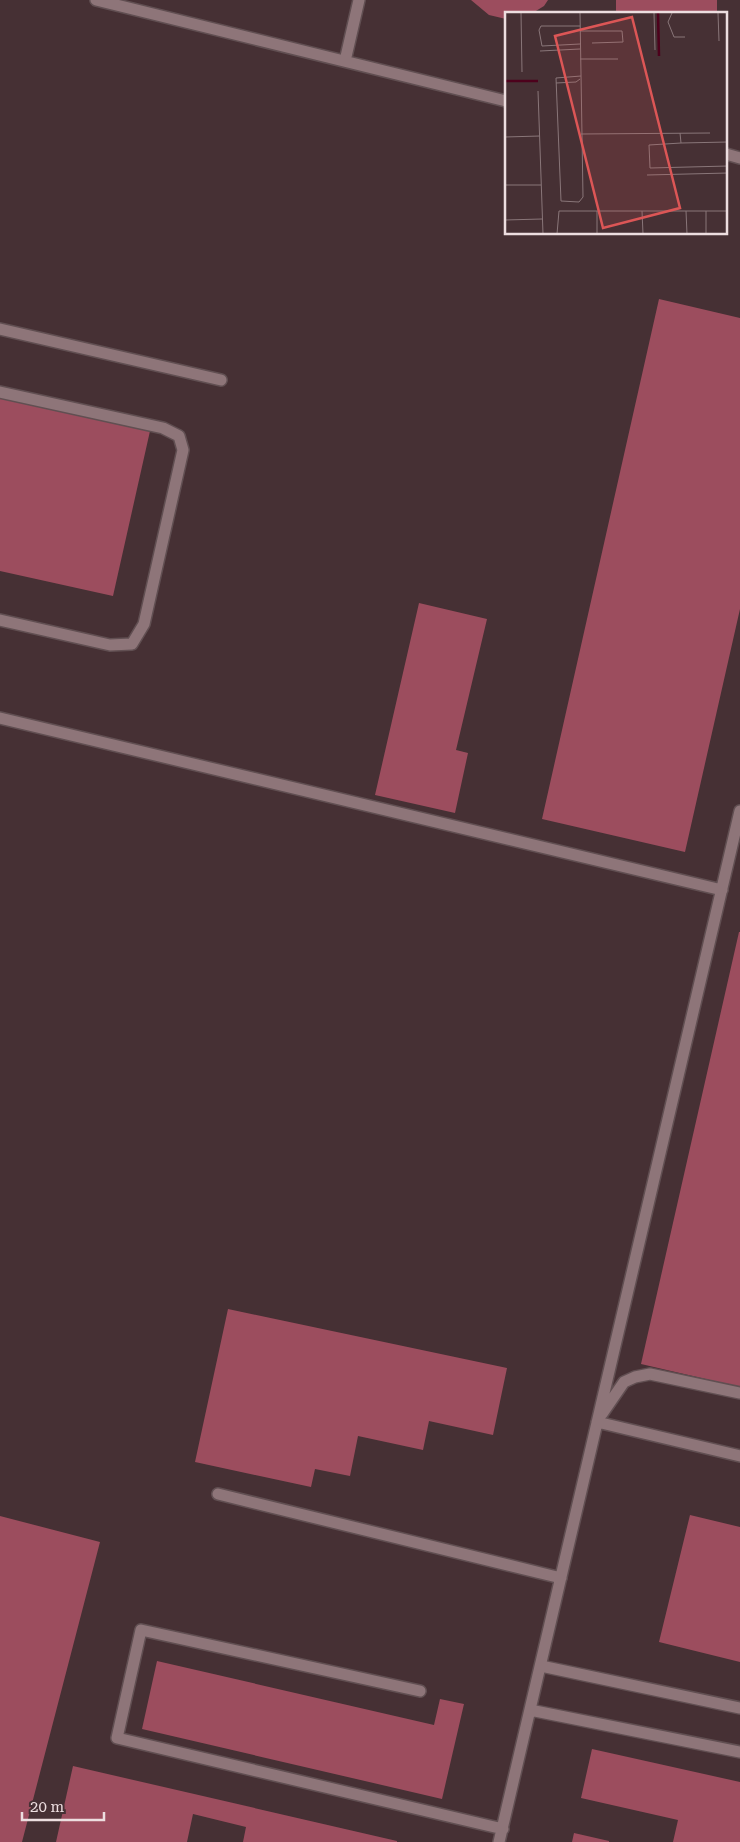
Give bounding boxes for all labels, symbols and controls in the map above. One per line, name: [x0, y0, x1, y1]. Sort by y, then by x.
inset map: [505, 12, 728, 235]
scale bar: [22, 1790, 105, 1822]
text: 20 m: [30, 1798, 65, 1816]

